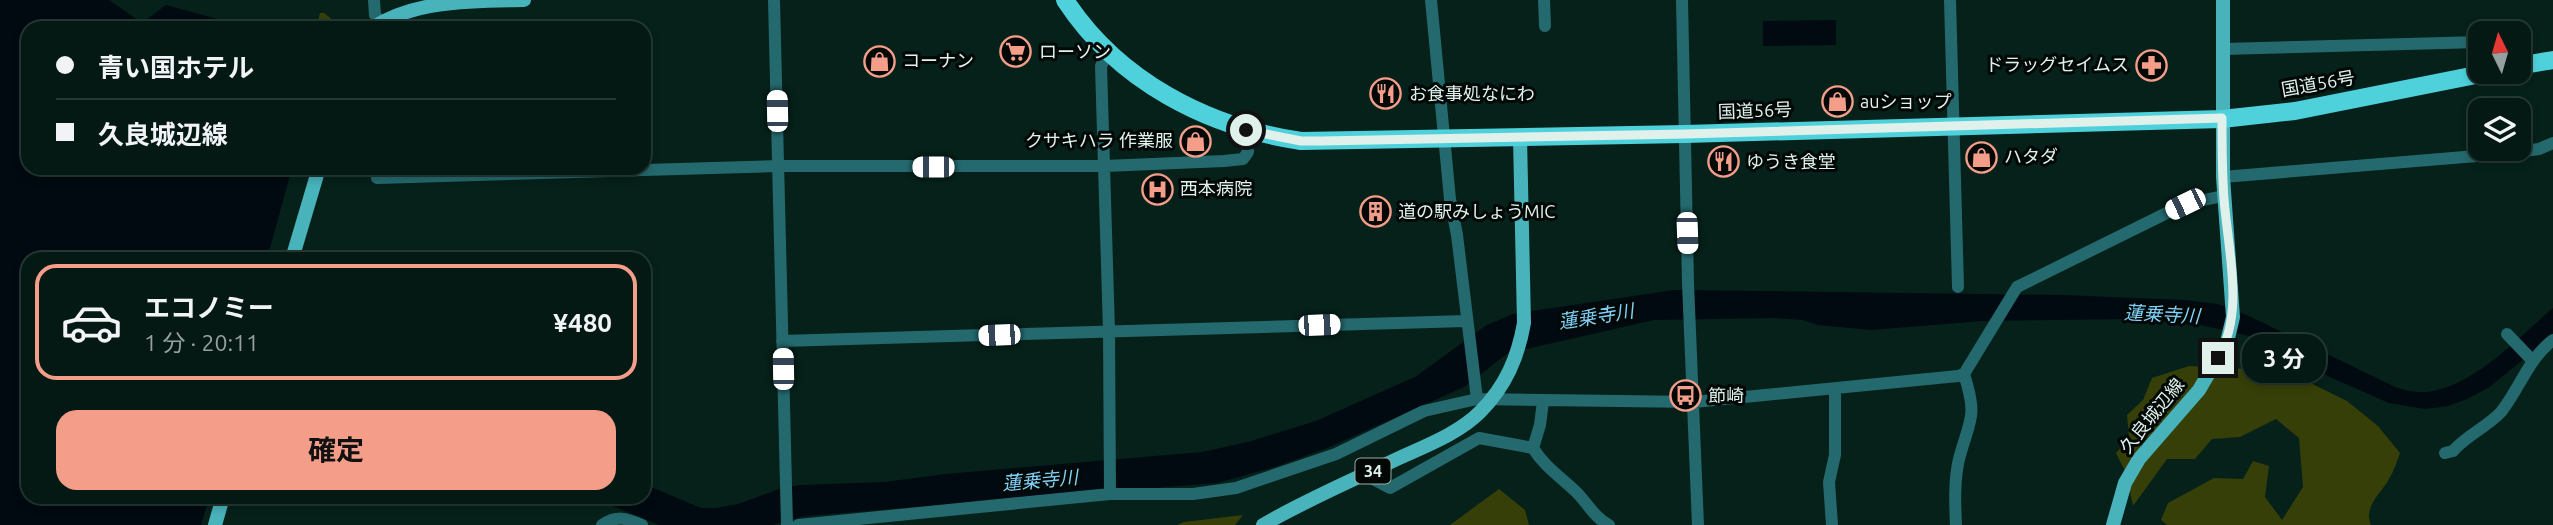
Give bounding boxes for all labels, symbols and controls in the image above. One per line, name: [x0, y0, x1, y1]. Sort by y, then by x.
north arrow: [2468, 21, 2530, 84]
map controls: [2468, 21, 2531, 161]
supermarket icon: ローソン: [999, 35, 1033, 69]
place label: ローソン: [1039, 41, 1111, 61]
shop icon: コーナン: [862, 44, 896, 78]
pharmacy icon: ドラッグセイムス: [2135, 48, 2169, 82]
place label: コーナン: [902, 50, 974, 70]
text: 青い国ホテル: [98, 53, 254, 82]
place label: ドラッグセイムス: [1985, 54, 2129, 74]
street label: 国道56号: [2279, 67, 2356, 99]
restaurant icon: お食事処なにわ: [1369, 77, 1403, 111]
place label: お食事処なにわ: [1409, 83, 1535, 103]
shop icon: auショップ: [1820, 85, 1854, 119]
car: [767, 90, 788, 132]
place label: auショップ: [1860, 91, 1952, 111]
button: layers: [2468, 98, 2531, 161]
street label: 国道56号: [1717, 99, 1792, 121]
route start: [1230, 114, 1262, 146]
text: 久良城辺線: [98, 120, 228, 149]
shop icon: クサキハラ 作業服: [1179, 124, 1213, 158]
place label: クサキハラ 作業服: [1025, 130, 1173, 150]
shop icon: ハタダ: [1964, 140, 1998, 174]
restaurant icon: ゆうき食堂: [1706, 145, 1740, 179]
place label: ハタダ: [2004, 146, 2058, 166]
place label: ゆうき食堂: [1746, 151, 1836, 171]
car: [913, 157, 955, 178]
hospital icon: 西本病院: [1140, 172, 1174, 206]
place label: 西本病院: [1180, 178, 1252, 198]
car: [2162, 185, 2209, 223]
building icon: 道の駅みしょうMIC: [1358, 195, 1392, 229]
place label: 道の駅みしょうMIC: [1398, 201, 1555, 221]
car: [1676, 212, 1699, 254]
icon: car: [60, 291, 123, 354]
text: エコノミー: [144, 293, 274, 322]
water label: 蓮乗寺川: [1557, 299, 1637, 333]
water label: 蓮乗寺川: [2123, 301, 2203, 327]
text: ¥480: [553, 308, 612, 337]
car: [1298, 314, 1341, 336]
car: [978, 324, 1021, 346]
text: 1 分 · 20:11: [144, 330, 259, 355]
callout: 3 分: [2242, 334, 2326, 382]
route end: [2202, 342, 2234, 374]
text: 3 分: [2263, 346, 2305, 371]
car: [773, 348, 794, 390]
street label: 久良城辺線: [2115, 374, 2187, 457]
bus stop icon: 節崎: [1668, 379, 1702, 413]
place label: 節崎: [1708, 385, 1744, 405]
button: 確定: [56, 410, 616, 490]
road number: 34: [1356, 458, 1390, 484]
water label: 蓮乗寺川: [1001, 466, 1081, 494]

